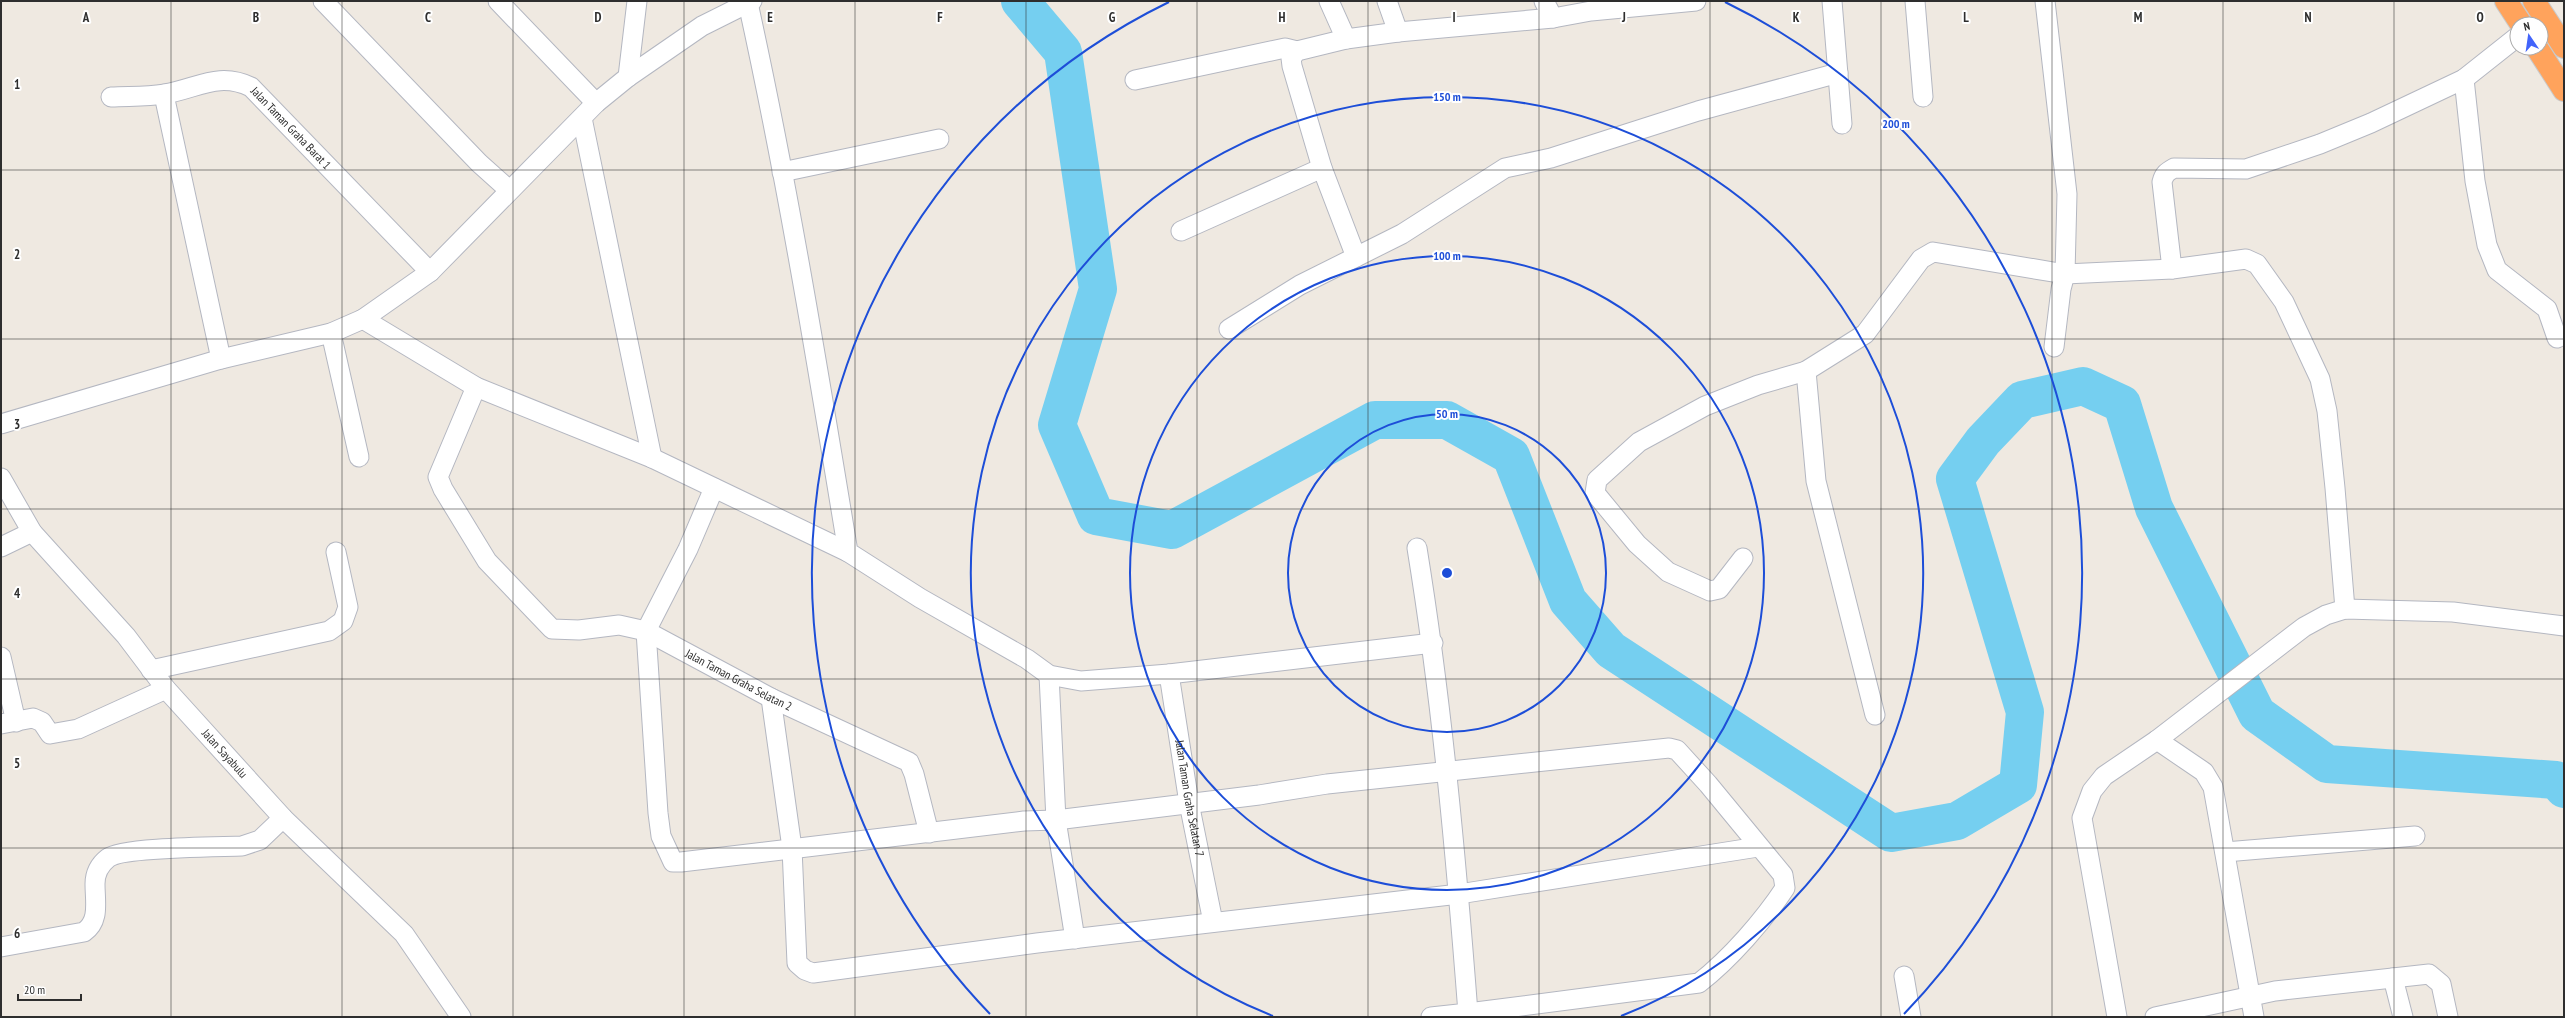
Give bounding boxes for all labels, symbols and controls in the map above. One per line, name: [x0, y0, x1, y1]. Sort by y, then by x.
text: A: [82, 9, 90, 26]
text: B: [253, 9, 259, 26]
text: C: [425, 9, 431, 26]
text: D: [595, 9, 602, 26]
text: E: [767, 9, 773, 26]
text: F: [937, 9, 943, 26]
text: G: [1109, 9, 1116, 26]
text: H: [1279, 9, 1286, 26]
text: I: [1452, 9, 1456, 26]
text: J: [1621, 9, 1626, 26]
text: K: [1793, 9, 1800, 26]
text: L: [1963, 9, 1969, 26]
text: M: [2134, 9, 2143, 26]
text: N: [2304, 9, 2312, 26]
text: O: [2476, 9, 2484, 26]
north arrow: [2509, 16, 2549, 56]
text: N: [2522, 19, 2531, 34]
text: 1: [14, 76, 20, 93]
street label: Jalan Taman Graha Barat 1: [247, 83, 334, 172]
text: 150 m: [1433, 89, 1461, 104]
text: 200 m: [1882, 116, 1910, 131]
text: 2: [14, 246, 20, 263]
text: 100 m: [1433, 248, 1461, 263]
text: 50 m: [1436, 406, 1458, 421]
text: 3: [14, 416, 20, 433]
centre of rings: [1440, 566, 1454, 580]
text: 4: [14, 585, 21, 602]
street label: Jalan Taman Graha Selatan 2: [682, 645, 794, 714]
street label: Jalan Sayabulu: [198, 725, 251, 781]
street label: Jalan Taman Graha Selatan 7: [1172, 738, 1208, 858]
text: 5: [14, 755, 20, 772]
text: 6: [14, 925, 20, 942]
scale bar: [18, 976, 81, 1002]
text: 20 m: [24, 982, 45, 997]

